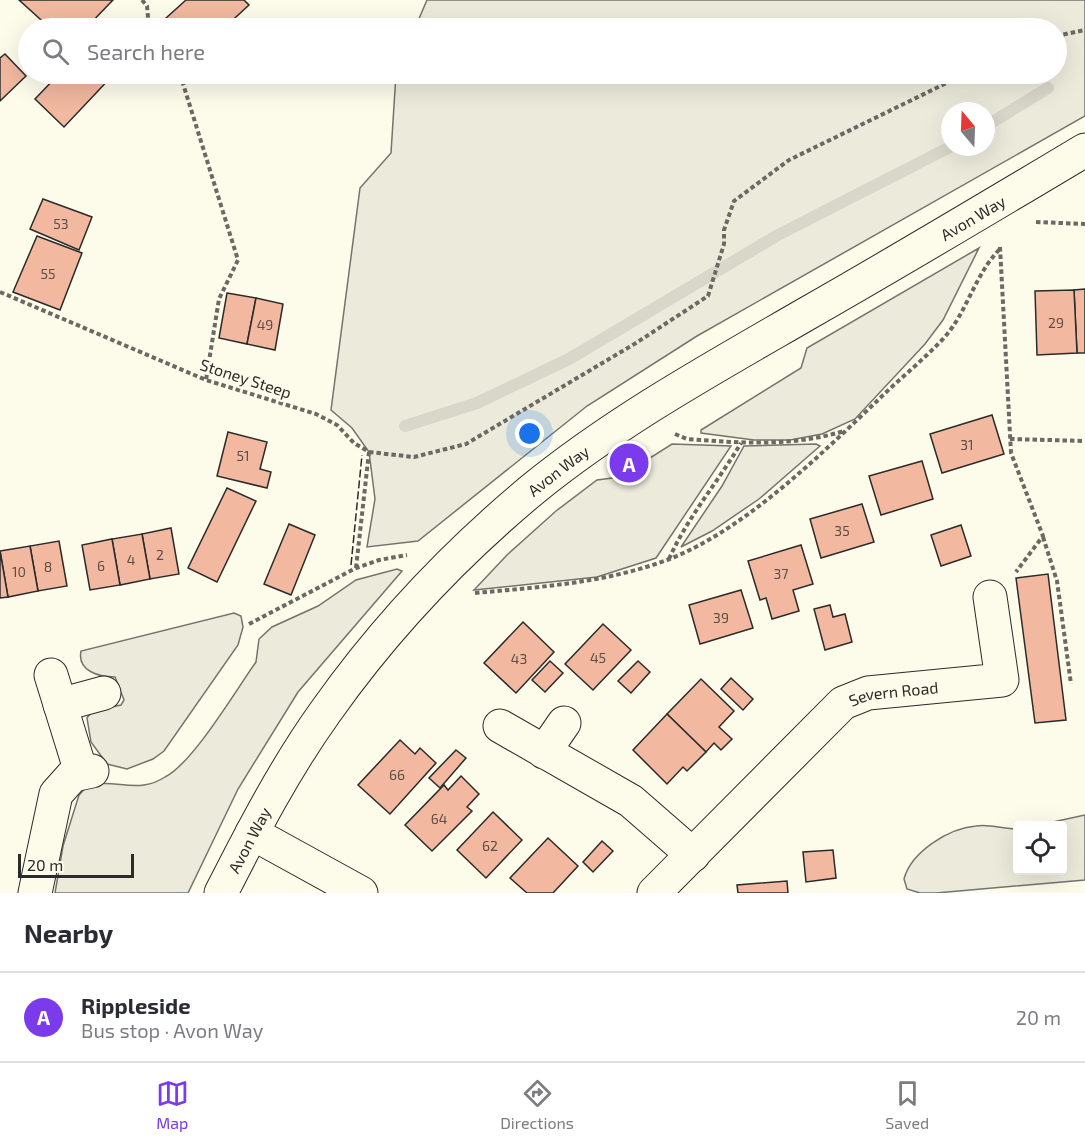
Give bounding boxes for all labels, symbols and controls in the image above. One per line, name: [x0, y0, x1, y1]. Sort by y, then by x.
search box: [18, 18, 1067, 84]
icon: search: [39, 35, 72, 68]
text: Search here: [87, 38, 205, 64]
north arrow: [941, 102, 995, 156]
street label: Avon Way: [937, 190, 1009, 244]
house number: 53: [53, 215, 69, 232]
house number: 55: [40, 265, 56, 282]
house number: 29: [1048, 314, 1064, 331]
house number: 49: [257, 316, 273, 333]
street label: Stoney Steep: [198, 354, 294, 402]
your location: [515, 419, 544, 448]
house number: 31: [960, 436, 974, 453]
street label: Avon Way: [523, 440, 593, 499]
pin: A: [610, 440, 648, 486]
house number: 51: [236, 447, 250, 464]
house number: 35: [834, 522, 850, 539]
house number: 2: [156, 546, 164, 563]
house number: 4: [127, 551, 135, 568]
house number: 6: [97, 557, 105, 574]
house number: 8: [44, 558, 52, 575]
house number: 10: [12, 563, 26, 580]
house number: 37: [774, 565, 788, 582]
house number: 39: [713, 609, 729, 626]
house number: 45: [590, 649, 606, 666]
house number: 43: [511, 650, 527, 667]
street label: Severn Road: [846, 677, 939, 709]
house number: 66: [389, 766, 405, 783]
street label: Avon Way: [223, 803, 274, 876]
house number: 64: [431, 810, 447, 827]
map controls: [1013, 821, 1067, 875]
button: locate: [1013, 821, 1067, 875]
house number: 62: [482, 837, 498, 854]
scale bar: [18, 851, 134, 878]
text: 20 m: [27, 855, 63, 874]
text: Nearby: [24, 917, 113, 948]
text: Rippleside: [81, 992, 191, 1018]
text: A: [37, 1005, 50, 1029]
text: 20 m: [1016, 1005, 1061, 1029]
text: Bus stop · Avon Way: [81, 1018, 263, 1042]
tab: Map: [156, 1077, 189, 1132]
tab: Directions: [500, 1077, 574, 1132]
tab: Saved: [885, 1077, 929, 1132]

